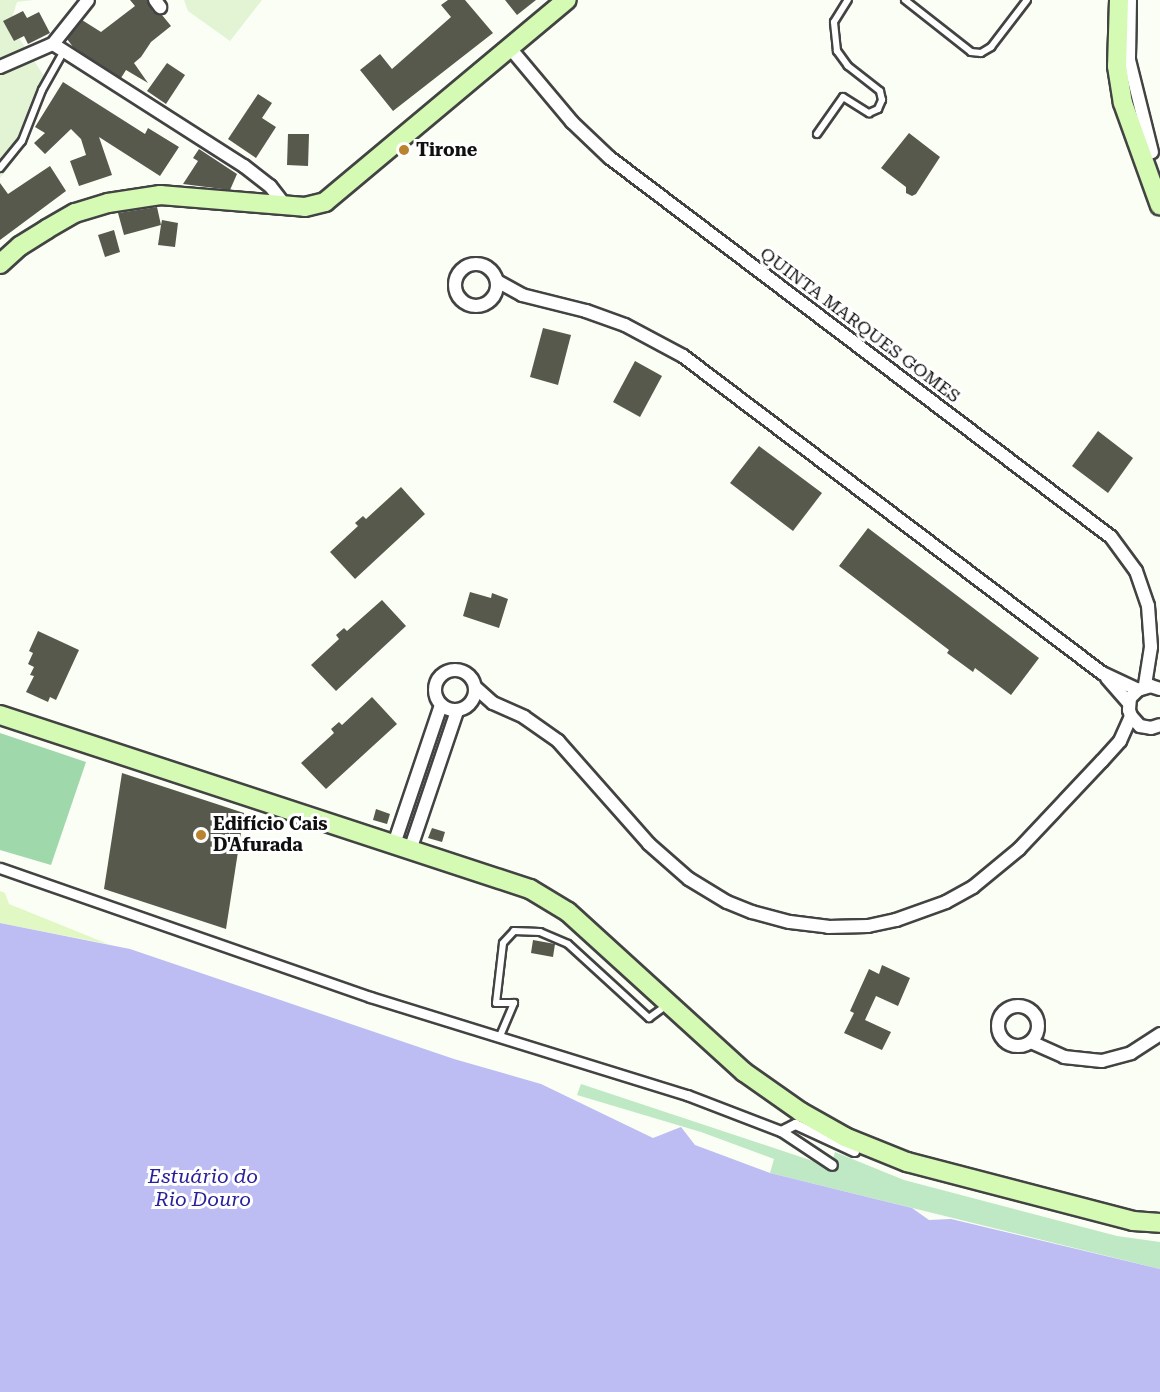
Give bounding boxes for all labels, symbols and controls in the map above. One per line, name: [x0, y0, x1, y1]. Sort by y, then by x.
place label: Tirone: [416, 139, 477, 161]
marker: Tirone: [397, 143, 411, 157]
street label: QUINTA MARQUES GOMES: [756, 243, 964, 407]
place label: Edifício Cais D'Afurada: [213, 814, 327, 856]
marker: Edifício Cais D'Afurada: [194, 828, 208, 842]
water label: Estuário do Rio Douro: [148, 1165, 258, 1212]

